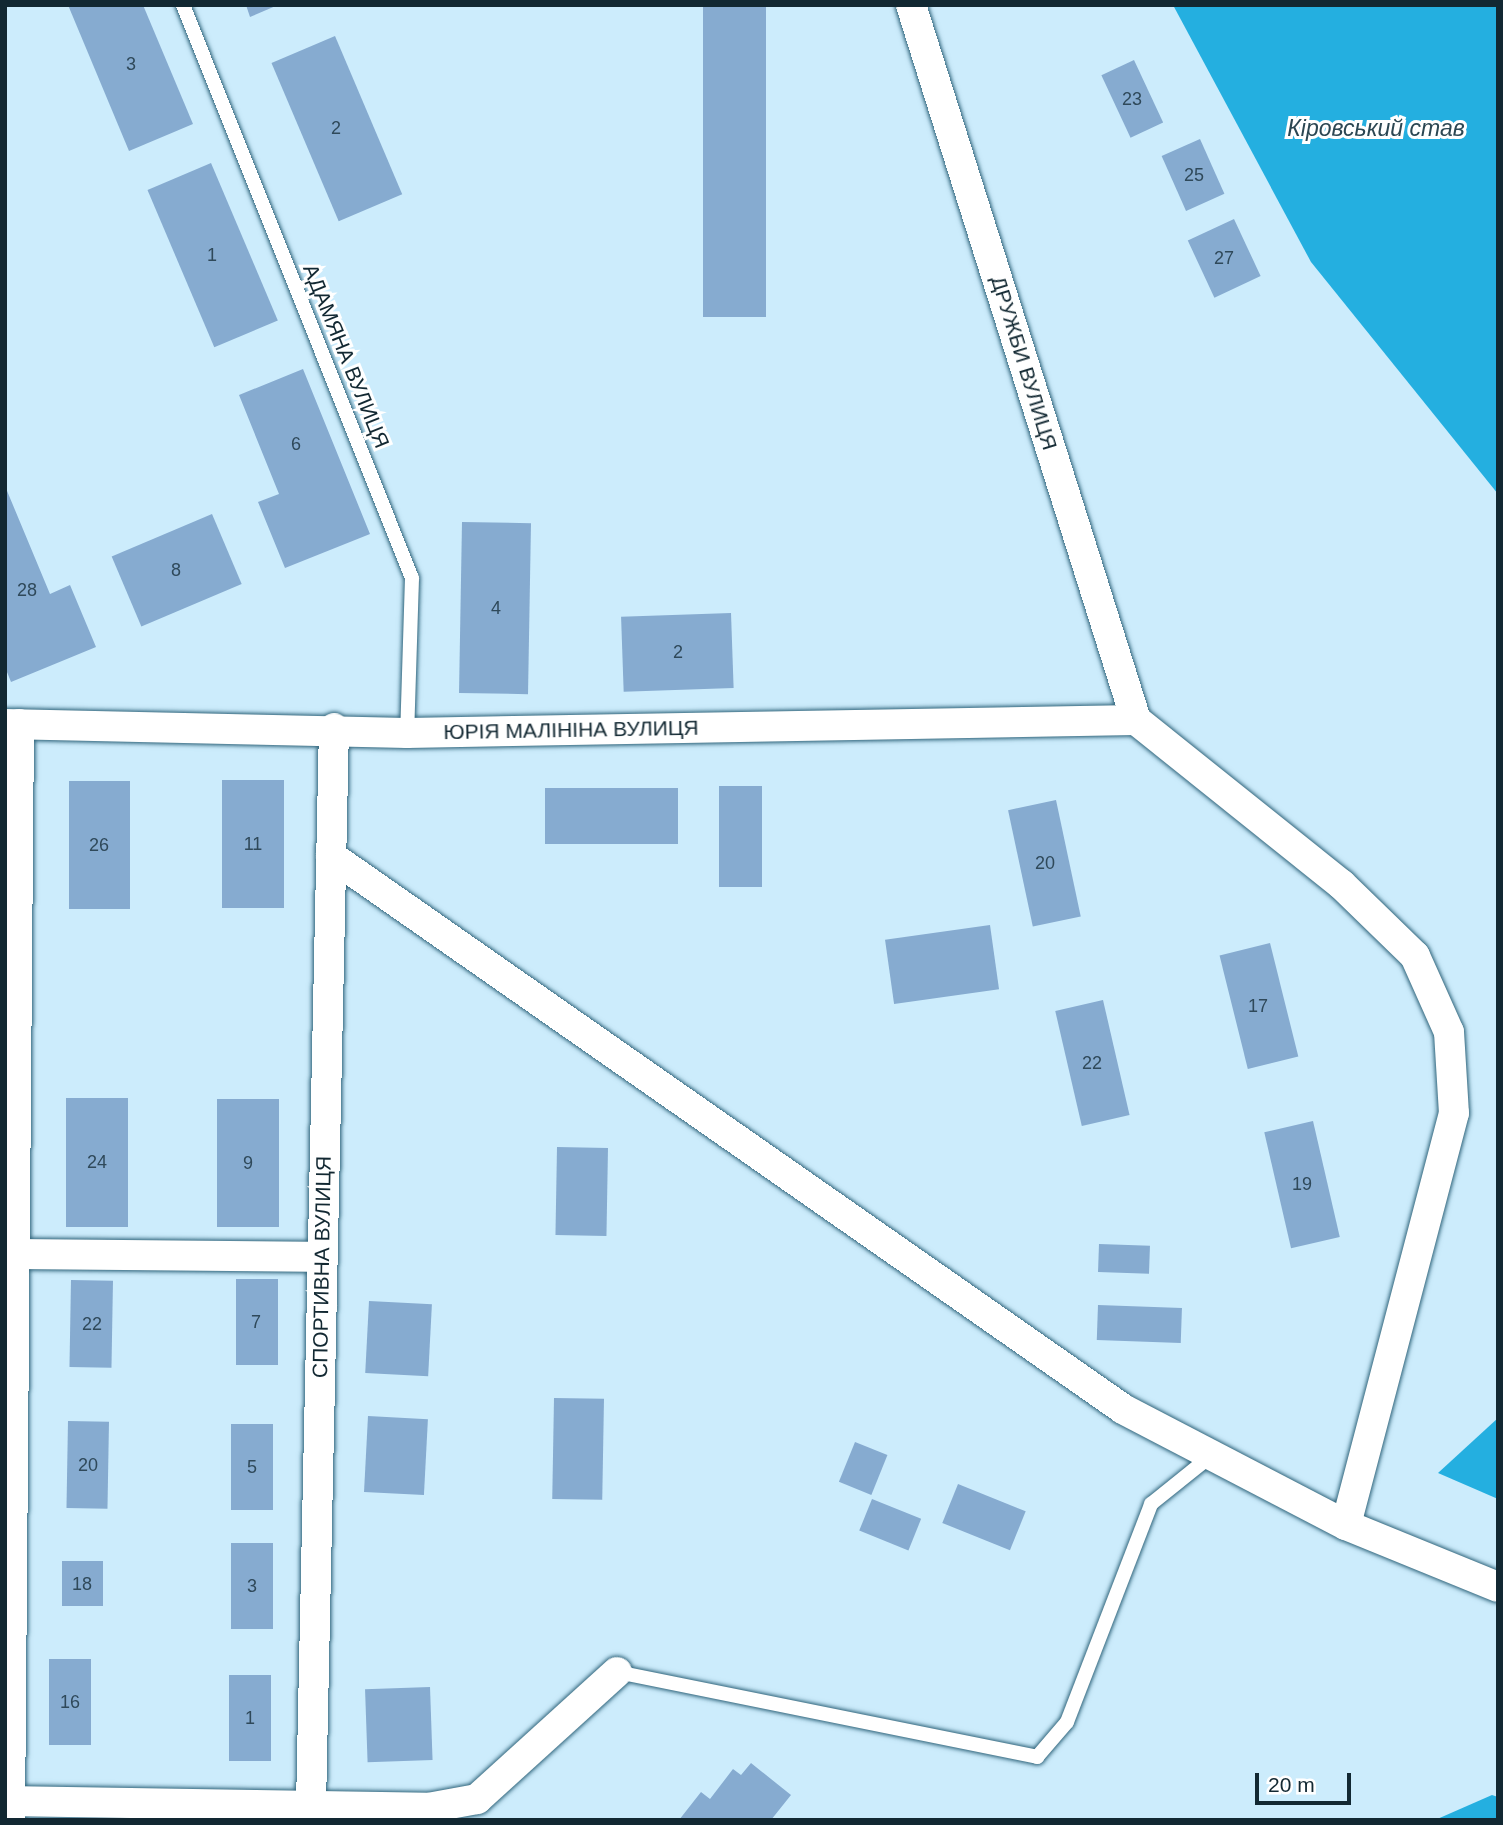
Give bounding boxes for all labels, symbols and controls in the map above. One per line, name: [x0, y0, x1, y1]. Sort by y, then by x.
house number: 3: [126, 53, 136, 75]
house number: 23: [1122, 88, 1142, 110]
water label: Кіровський став: [1287, 114, 1465, 142]
house number: 2: [331, 117, 341, 139]
house number: 25: [1184, 164, 1204, 186]
house number: 1: [207, 244, 217, 266]
house number: 27: [1214, 247, 1234, 269]
street label: АДАМЯНА ВУЛИЦЯ: [298, 260, 394, 452]
street label: ДРУЖБИ ВУЛИЦЯ: [986, 273, 1062, 453]
house number: 6: [291, 433, 301, 455]
house number: 8: [171, 559, 181, 581]
house number: 28: [17, 579, 37, 601]
house number: 4: [491, 597, 501, 619]
house number: 2: [673, 641, 683, 663]
street label: ЮРІЯ МАЛІНІНА ВУЛИЦЯ: [443, 715, 699, 745]
house number: 11: [244, 833, 262, 855]
house number: 26: [89, 834, 109, 856]
house number: 20: [1035, 852, 1055, 874]
house number: 17: [1248, 995, 1268, 1017]
house number: 22: [1082, 1052, 1102, 1074]
house number: 24: [87, 1151, 107, 1173]
house number: 9: [243, 1152, 253, 1174]
street label: СПОРТИВНА ВУЛИЦЯ: [307, 1156, 337, 1378]
house number: 19: [1292, 1173, 1312, 1195]
house number: 7: [251, 1311, 261, 1333]
house number: 22: [82, 1313, 102, 1335]
house number: 20: [78, 1454, 98, 1476]
house number: 5: [247, 1456, 257, 1478]
house number: 18: [72, 1573, 92, 1595]
house number: 3: [247, 1575, 257, 1597]
house number: 16: [60, 1691, 80, 1713]
house number: 1: [245, 1707, 255, 1729]
scale bar: [1258, 1758, 1354, 1802]
text: 20 m: [1268, 1773, 1315, 1796]

